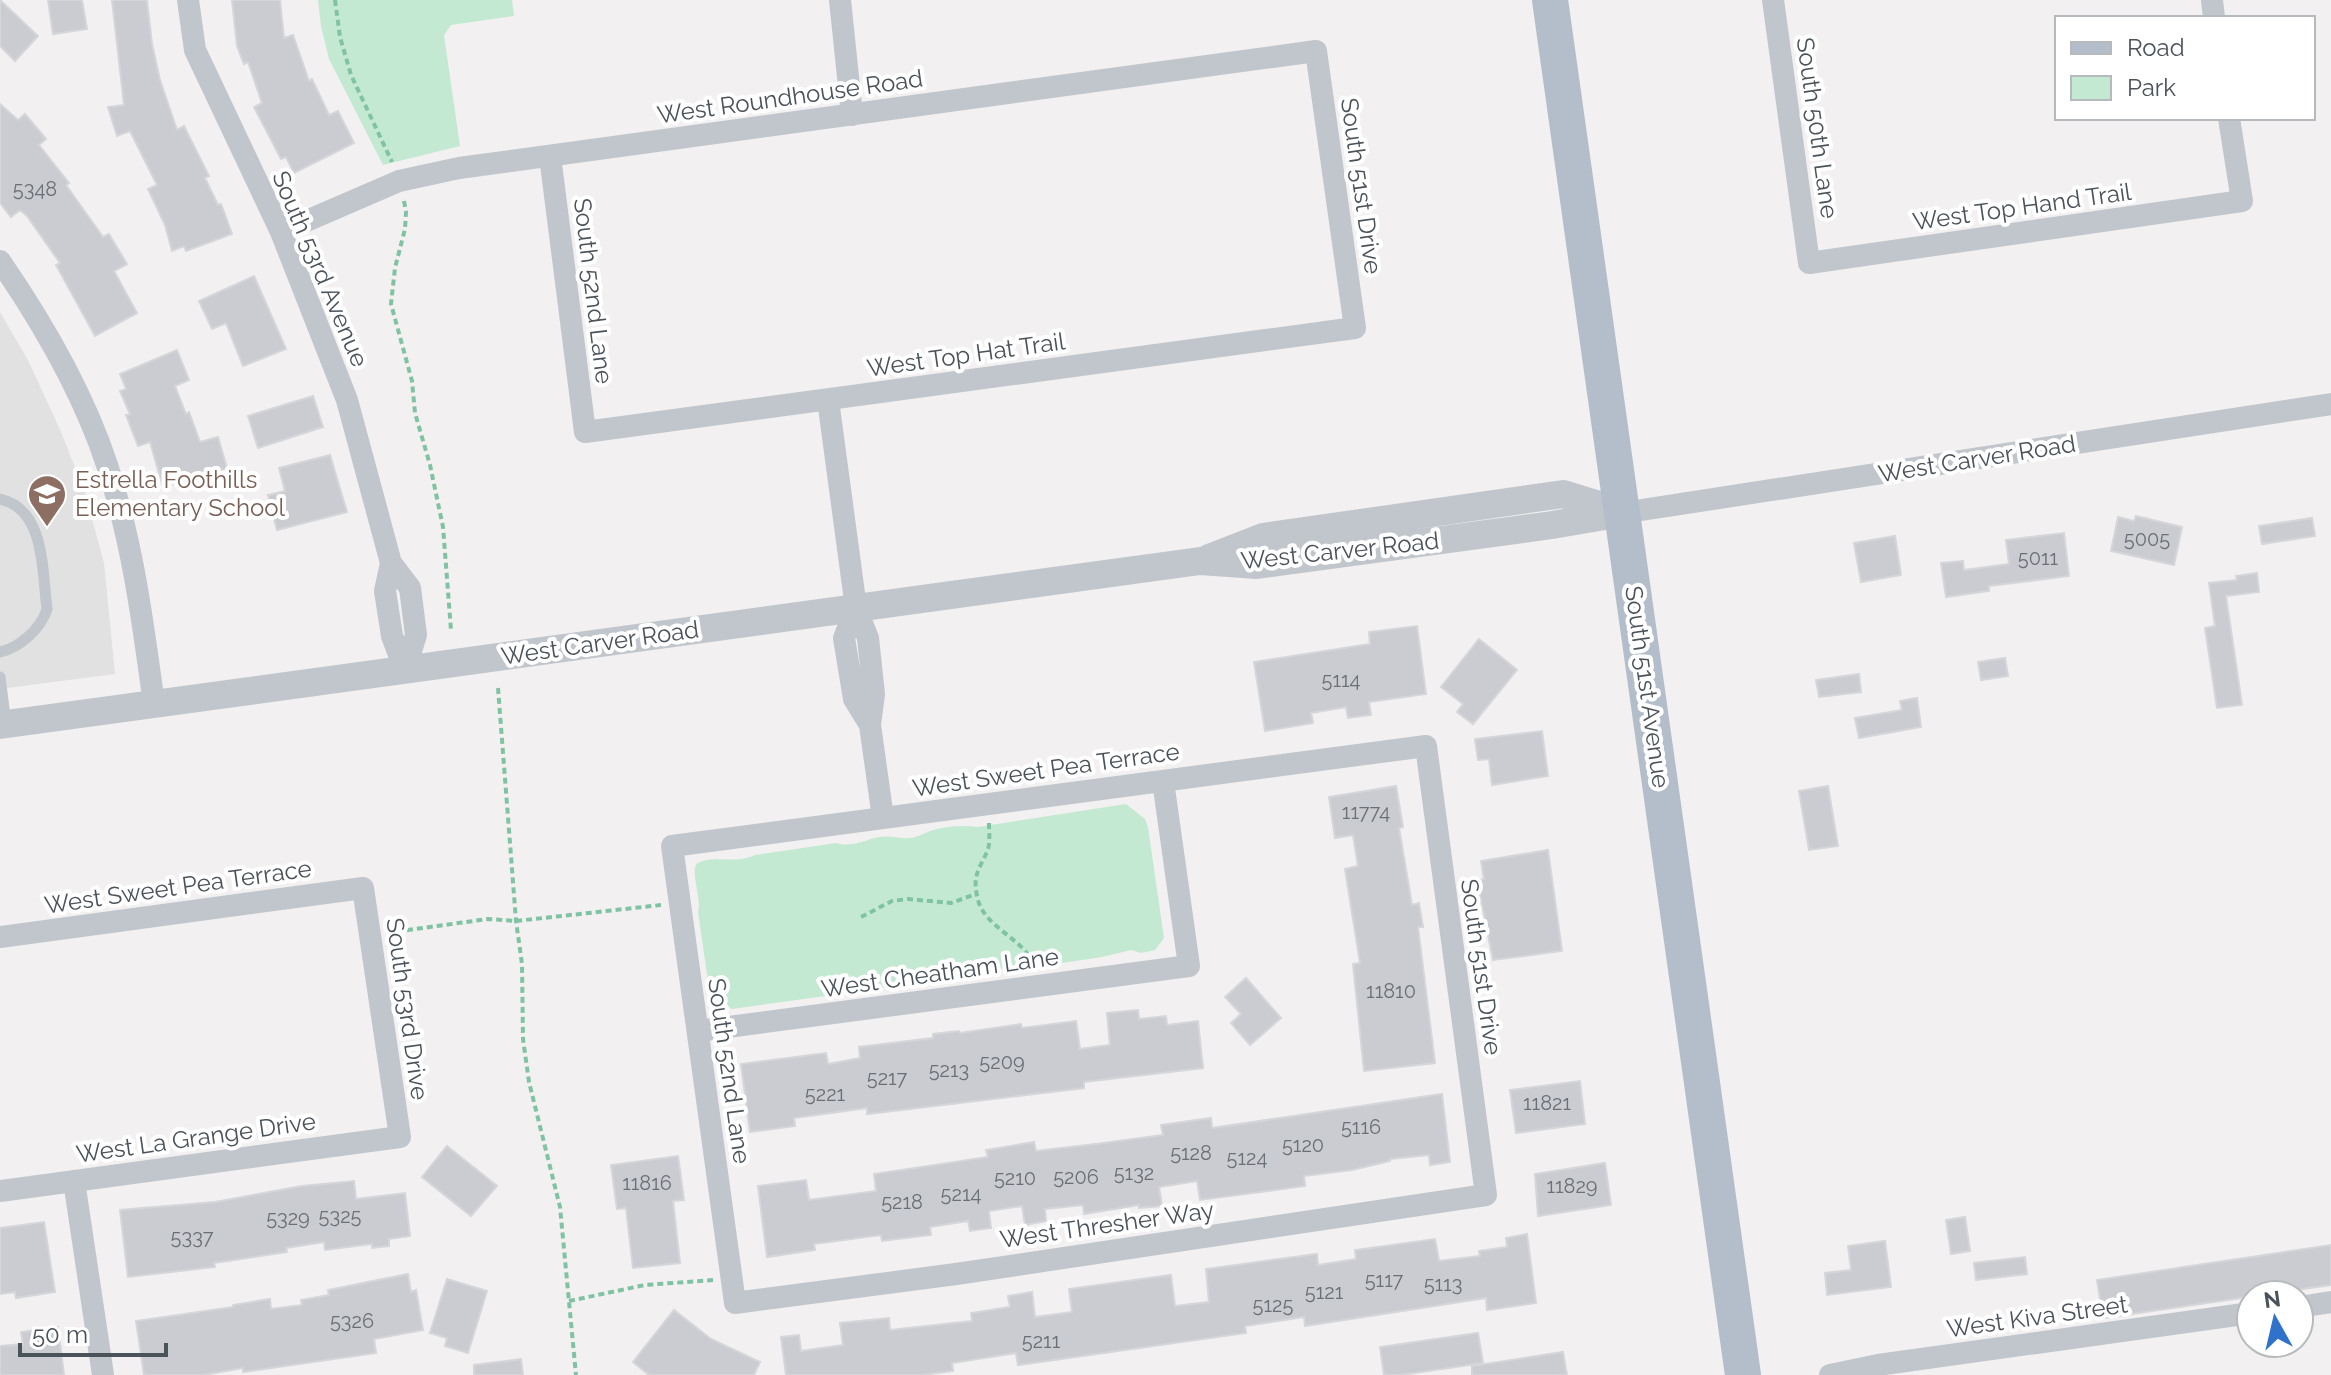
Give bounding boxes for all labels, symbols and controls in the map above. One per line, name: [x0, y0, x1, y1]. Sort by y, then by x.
legend: [2055, 16, 2315, 120]
text: Road: [2127, 33, 2185, 62]
street label: South 50th Lane: [1790, 36, 1845, 220]
street label: West Roundhouse Road: [655, 63, 925, 130]
text: Park: [2127, 73, 2176, 102]
street label: South 51st Drive: [1335, 96, 1388, 276]
street label: South 53rd Avenue: [266, 167, 375, 371]
house number: 5348: [13, 177, 57, 201]
street label: West Top Hand Trail: [1911, 177, 2134, 236]
street label: South 52nd Lane: [568, 196, 619, 386]
street label: West Top Hat Trail: [865, 326, 1067, 383]
street label: West Carver Road: [1876, 429, 2078, 488]
place label: Estrella Foothills Elementary School: [75, 465, 286, 522]
school or university icon: Estrella Foothills Elementary School: [26, 473, 68, 528]
street label: West Carver Road: [1239, 526, 1441, 575]
house number: 5005: [2124, 527, 2170, 551]
house number: 5011: [2018, 546, 2059, 570]
street label: South 51st Avenue: [1619, 584, 1676, 790]
street label: West Carver Road: [499, 614, 701, 671]
house number: 5114: [1322, 668, 1361, 692]
street label: West Sweet Pea Terrace: [911, 736, 1181, 803]
house number: 11774: [1342, 800, 1390, 824]
street label: West Sweet Pea Terrace: [43, 853, 313, 920]
street label: South 51st Drive: [1455, 877, 1508, 1057]
street label: South 53rd Drive: [380, 916, 435, 1102]
street label: West Cheatham Lane: [819, 941, 1060, 1004]
street label: South 52nd Lane: [702, 976, 757, 1166]
house number: 11810: [1366, 979, 1416, 1003]
house number: 5209: [979, 1050, 1025, 1074]
house number: 5213: [929, 1058, 969, 1082]
house number: 5217: [867, 1066, 908, 1090]
house number: 5221: [805, 1082, 846, 1106]
house number: 11821: [1523, 1091, 1571, 1115]
street label: West La Grange Drive: [74, 1106, 318, 1169]
house number: 5116: [1341, 1115, 1381, 1139]
house number: 5120: [1282, 1133, 1324, 1157]
house number: 5128: [1170, 1141, 1212, 1165]
house number: 5124: [1227, 1146, 1267, 1170]
house number: 5132: [1114, 1161, 1154, 1185]
house number: 5206: [1053, 1165, 1099, 1189]
house number: 5210: [994, 1166, 1036, 1190]
house number: 11816: [622, 1171, 672, 1195]
house number: 11829: [1546, 1174, 1598, 1198]
house number: 5214: [941, 1182, 981, 1206]
house number: 5218: [881, 1190, 923, 1214]
street label: West Thresher Way: [998, 1195, 1216, 1254]
house number: 5325: [319, 1204, 362, 1228]
house number: 5329: [266, 1206, 310, 1230]
house number: 5337: [171, 1225, 214, 1249]
house number: 5117: [1365, 1268, 1404, 1292]
house number: 5113: [1424, 1272, 1462, 1296]
north arrow: [2235, 1279, 2315, 1359]
house number: 5121: [1305, 1280, 1344, 1304]
text: N: [2262, 1285, 2282, 1313]
street label: West Kiva Street: [1945, 1289, 2129, 1344]
house number: 5125: [1253, 1293, 1293, 1317]
scale bar: [20, 1307, 166, 1357]
house number: 5326: [330, 1309, 374, 1333]
text: 50 m: [32, 1320, 88, 1349]
house number: 5211: [1022, 1329, 1061, 1353]

